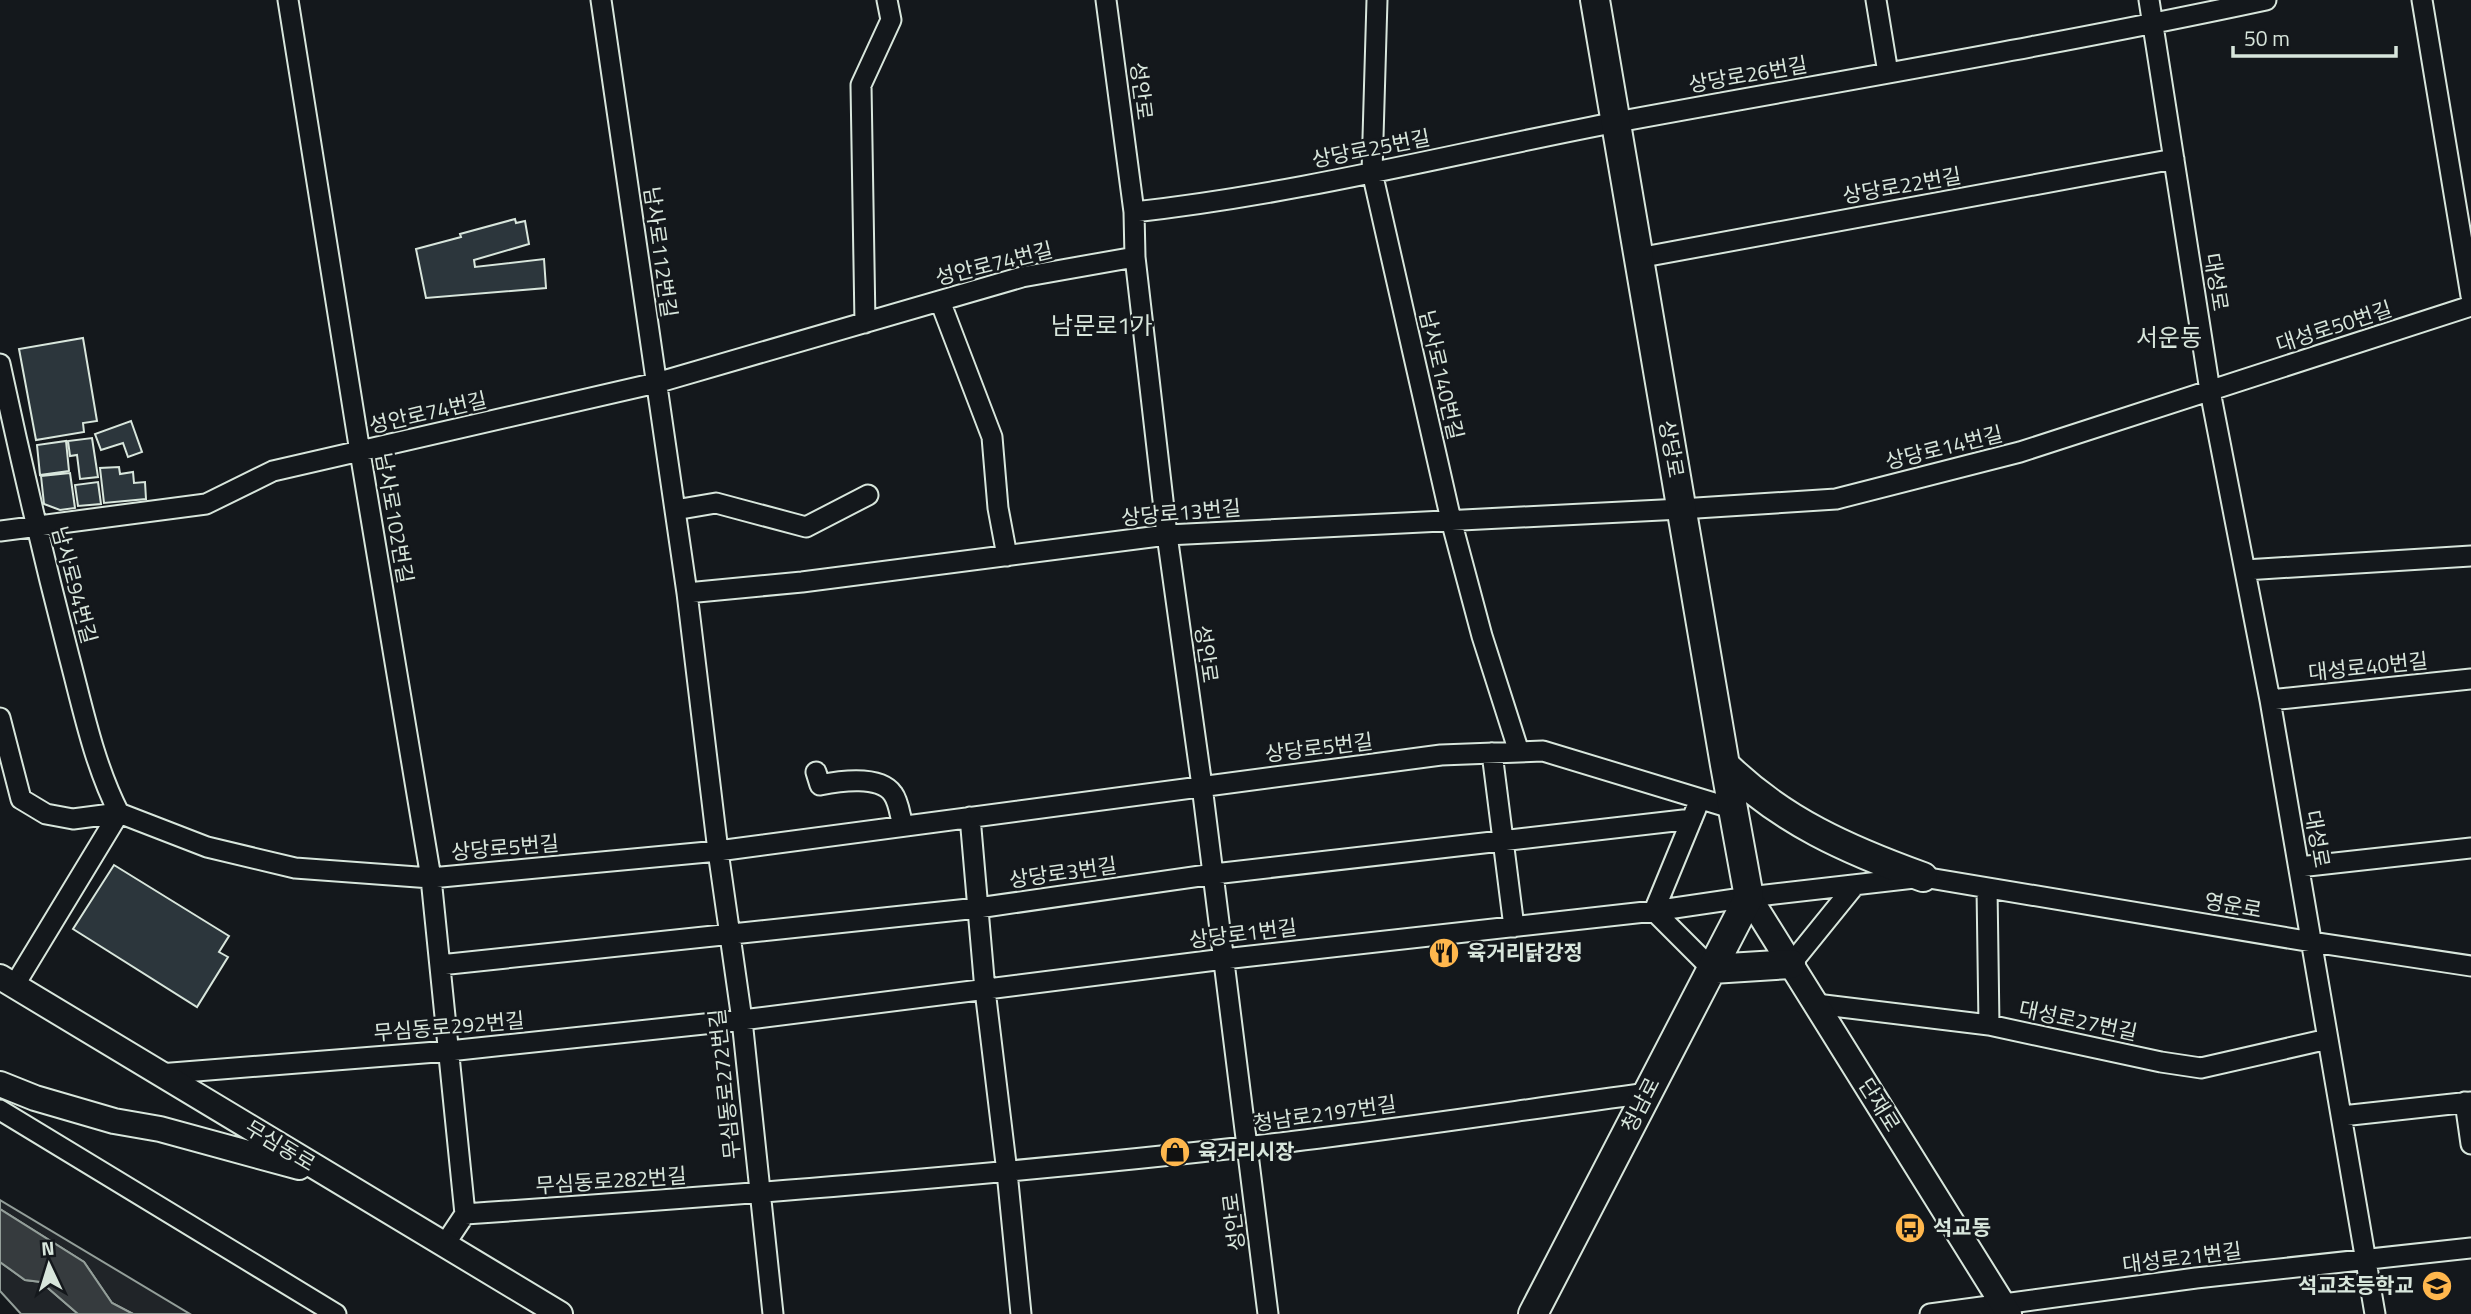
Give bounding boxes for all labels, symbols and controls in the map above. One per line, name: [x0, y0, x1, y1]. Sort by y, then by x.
scale bar: [2233, 14, 2396, 58]
text: 50 m: [2244, 22, 2290, 54]
street label: 상당로26번길: [1686, 48, 1810, 100]
street label: 성안로: [1123, 60, 1161, 122]
street label: 상당로25번길: [1309, 121, 1433, 175]
street label: 상당로22번길: [1840, 159, 1964, 211]
street label: 남사로112번길: [636, 184, 686, 319]
street label: 성안로74번길: [932, 233, 1056, 293]
street label: 대성로: [2197, 251, 2237, 313]
street label: 대성로50번길: [2272, 292, 2396, 360]
district label: 남문로1가: [1051, 307, 1153, 343]
street label: 남사로140번길: [1412, 307, 1472, 443]
district label: 서운동: [2136, 319, 2202, 355]
street label: 성안로74번길: [366, 383, 490, 441]
street label: 상당로14번길: [1882, 417, 2006, 477]
street label: 상당로: [1651, 418, 1693, 480]
street label: 남사로102번길: [368, 450, 422, 586]
street label: 상당로13번길: [1120, 491, 1242, 533]
street label: 남사로94번길: [44, 523, 106, 647]
street label: 성안로: [1187, 623, 1227, 685]
street label: 대성로40번길: [2306, 644, 2429, 688]
street label: 상당로5번길: [1263, 725, 1375, 769]
street label: 대성로: [2297, 808, 2339, 870]
street label: 상당로5번길: [450, 826, 560, 868]
street label: 상당로3번길: [1007, 849, 1119, 895]
street label: 영운로: [2202, 884, 2264, 926]
street label: 상당로1번길: [1187, 911, 1299, 955]
restaurant icon: 육거리닭강정: [1427, 936, 1461, 970]
place label: 육거리닭강정: [1467, 936, 1583, 968]
street label: 대성로27번길: [2016, 992, 2140, 1048]
street label: 무심동로292번길: [372, 1003, 526, 1049]
street label: 무심동로272번길: [700, 1007, 748, 1161]
street label: 청남로: [1613, 1071, 1668, 1138]
street label: 단재로: [1851, 1071, 1909, 1138]
street label: 청남로2197번길: [1252, 1087, 1398, 1139]
street label: 무심동로: [239, 1112, 322, 1179]
shop icon: 육거리시장: [1158, 1135, 1192, 1169]
place label: 육거리시장: [1198, 1135, 1295, 1167]
street label: 무심동로282번길: [534, 1159, 687, 1201]
street label: 성안로: [1214, 1191, 1252, 1253]
bus stop icon: 석교동: [1893, 1211, 1927, 1245]
place label: 석교동: [1933, 1211, 1991, 1243]
north arrow: [14, 1230, 84, 1300]
text: N: [40, 1233, 55, 1262]
street label: 대성로21번길: [2120, 1234, 2243, 1280]
place label: 석교초등학교: [2298, 1269, 2414, 1301]
school or university icon: 석교초등학교: [2420, 1269, 2454, 1303]

